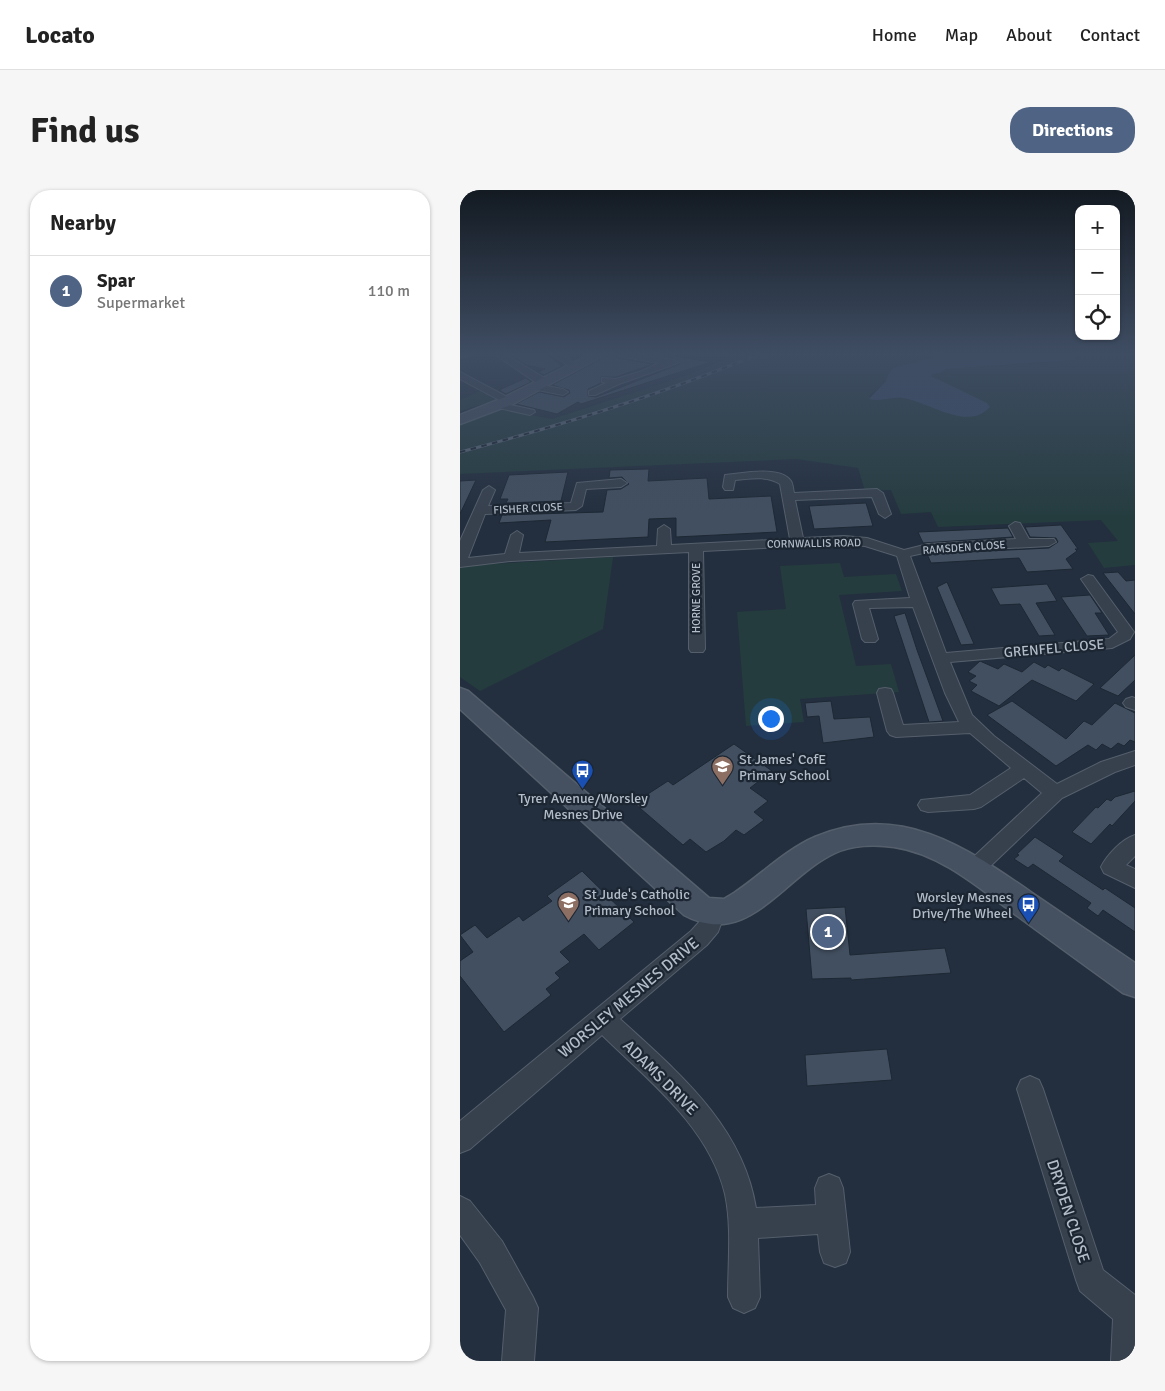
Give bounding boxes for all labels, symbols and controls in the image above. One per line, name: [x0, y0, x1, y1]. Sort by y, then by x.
text: Locato: [25, 20, 95, 50]
text: Home: [872, 24, 917, 46]
text: Map: [945, 24, 978, 46]
text: About: [1006, 24, 1052, 46]
text: Contact: [1080, 24, 1140, 46]
button: Directions: [1010, 107, 1135, 153]
text: Find us: [30, 109, 140, 152]
map controls: [1075, 205, 1120, 340]
button: +: [1075, 205, 1120, 250]
text: Nearby: [50, 210, 116, 236]
button: −: [1075, 250, 1120, 295]
text: Spar: [97, 269, 135, 293]
text: 1: [62, 281, 70, 301]
text: 110 m: [368, 281, 410, 301]
text: Supermarket: [97, 293, 185, 313]
button: locate: [1075, 295, 1120, 340]
street label: FISHER CLOSE: [493, 500, 563, 517]
street label: CORNWALLIS ROAD: [767, 536, 861, 551]
street label: RAMSDEN CLOSE: [922, 538, 1006, 557]
street label: HORNE GROVE: [690, 563, 703, 633]
street label: GRENFEL CLOSE: [1003, 636, 1105, 661]
your location: [758, 706, 784, 732]
place label: St James' CofE Primary School: [739, 751, 830, 784]
school or university icon: St James' CofE Primary School: [711, 755, 735, 786]
bus stop icon: Tyrer Avenue/Worsley Mesnes Drive: [571, 758, 595, 789]
place label: Tyrer Avenue/Worsley Mesnes Drive: [518, 790, 648, 823]
place label: St Jude's Catholic Primary School: [584, 886, 690, 919]
place label: Worsley Mesnes Drive/The Wheel: [912, 889, 1012, 922]
school or university icon: St Jude's Catholic Primary School: [556, 890, 580, 921]
bus stop icon: Worsley Mesnes Drive/The Wheel: [1016, 893, 1040, 924]
pin: 1: [812, 913, 844, 951]
street label: WORSLEY MESNES DRIVE: [554, 933, 703, 1062]
street label: ADAMS DRIVE: [619, 1036, 702, 1119]
street label: DRYDEN CLOSE: [1042, 1157, 1094, 1266]

